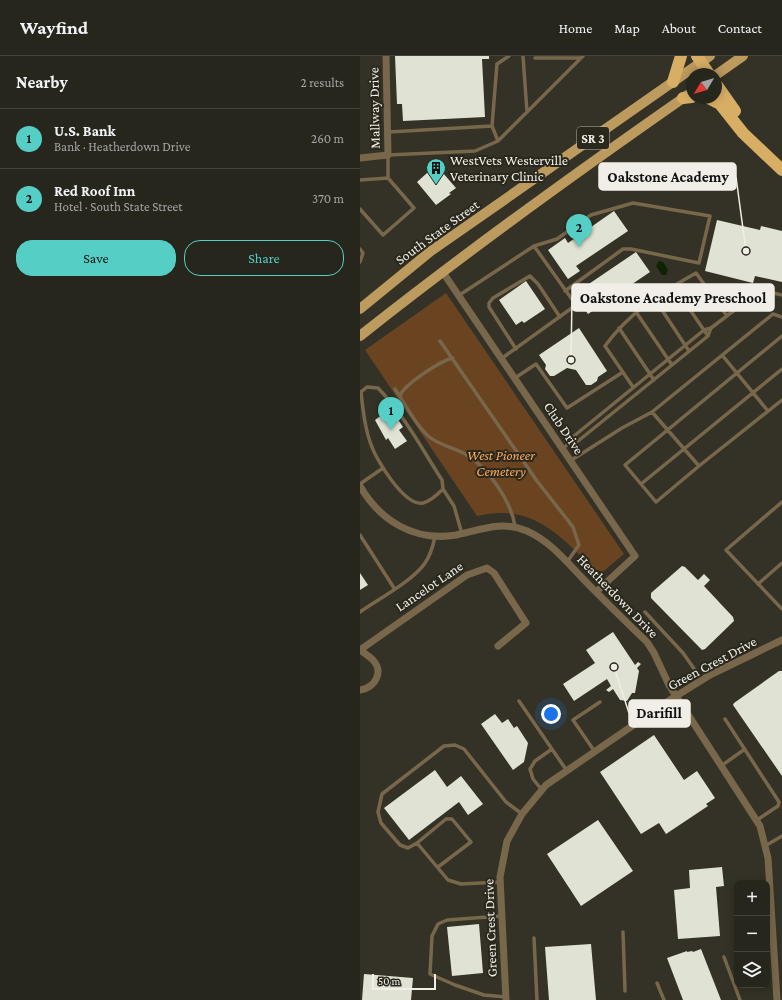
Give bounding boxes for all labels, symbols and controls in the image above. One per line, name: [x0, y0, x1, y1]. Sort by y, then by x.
text: Wayfind: [20, 17, 88, 38]
text: Home: [559, 20, 592, 36]
text: Map: [614, 20, 640, 36]
text: About: [662, 20, 696, 36]
text: Contact: [718, 20, 762, 36]
street label: Mallway Drive: [365, 67, 383, 149]
north arrow: [686, 68, 722, 104]
text: Nearby: [16, 73, 68, 92]
text: 2 results: [301, 75, 344, 90]
text: U.S. Bank: [54, 123, 116, 139]
road number: SR 3: [577, 127, 609, 149]
text: 1: [27, 131, 31, 146]
text: 260 m: [311, 131, 344, 146]
text: Bank · Heatherdown Drive: [54, 139, 190, 154]
place label: WestVets Westerville Veterinary Clinic: [450, 152, 568, 184]
building icon: WestVets Westerville Veterinary Clinic: [425, 157, 447, 185]
callout: Oakstone Academy: [599, 163, 736, 190]
text: Oakstone Academy: [607, 169, 729, 185]
text: Red Roof Inn: [54, 183, 135, 199]
text: 2: [26, 191, 32, 206]
text: 370 m: [312, 191, 344, 206]
street label: South State Street: [392, 196, 482, 268]
text: Hotel · South State Street: [54, 199, 183, 214]
pin: 2: [566, 214, 592, 247]
button: Save: [16, 240, 176, 276]
button: Share: [184, 240, 344, 276]
callout: Oakstone Academy Preschool: [572, 284, 774, 311]
text: Oakstone Academy Preschool: [580, 290, 767, 306]
pin: 1: [378, 397, 404, 430]
street label: Club Drive: [541, 399, 587, 457]
park label: West Pioneer Cemetery: [467, 447, 536, 479]
street label: Heatherdown Drive: [574, 551, 662, 641]
street label: Lancelot Lane: [392, 558, 466, 614]
street label: Green Crest Drive: [665, 633, 759, 693]
callout: Darifill: [629, 700, 690, 727]
your location: [541, 704, 561, 724]
text: Darifill: [636, 705, 682, 721]
street label: Green Crest Drive: [480, 879, 500, 977]
map controls: [734, 880, 770, 988]
button: +: [734, 880, 770, 916]
button: −: [734, 916, 770, 952]
button: layers: [734, 952, 770, 988]
scale bar: [372, 972, 436, 991]
text: 50 m: [378, 975, 400, 987]

